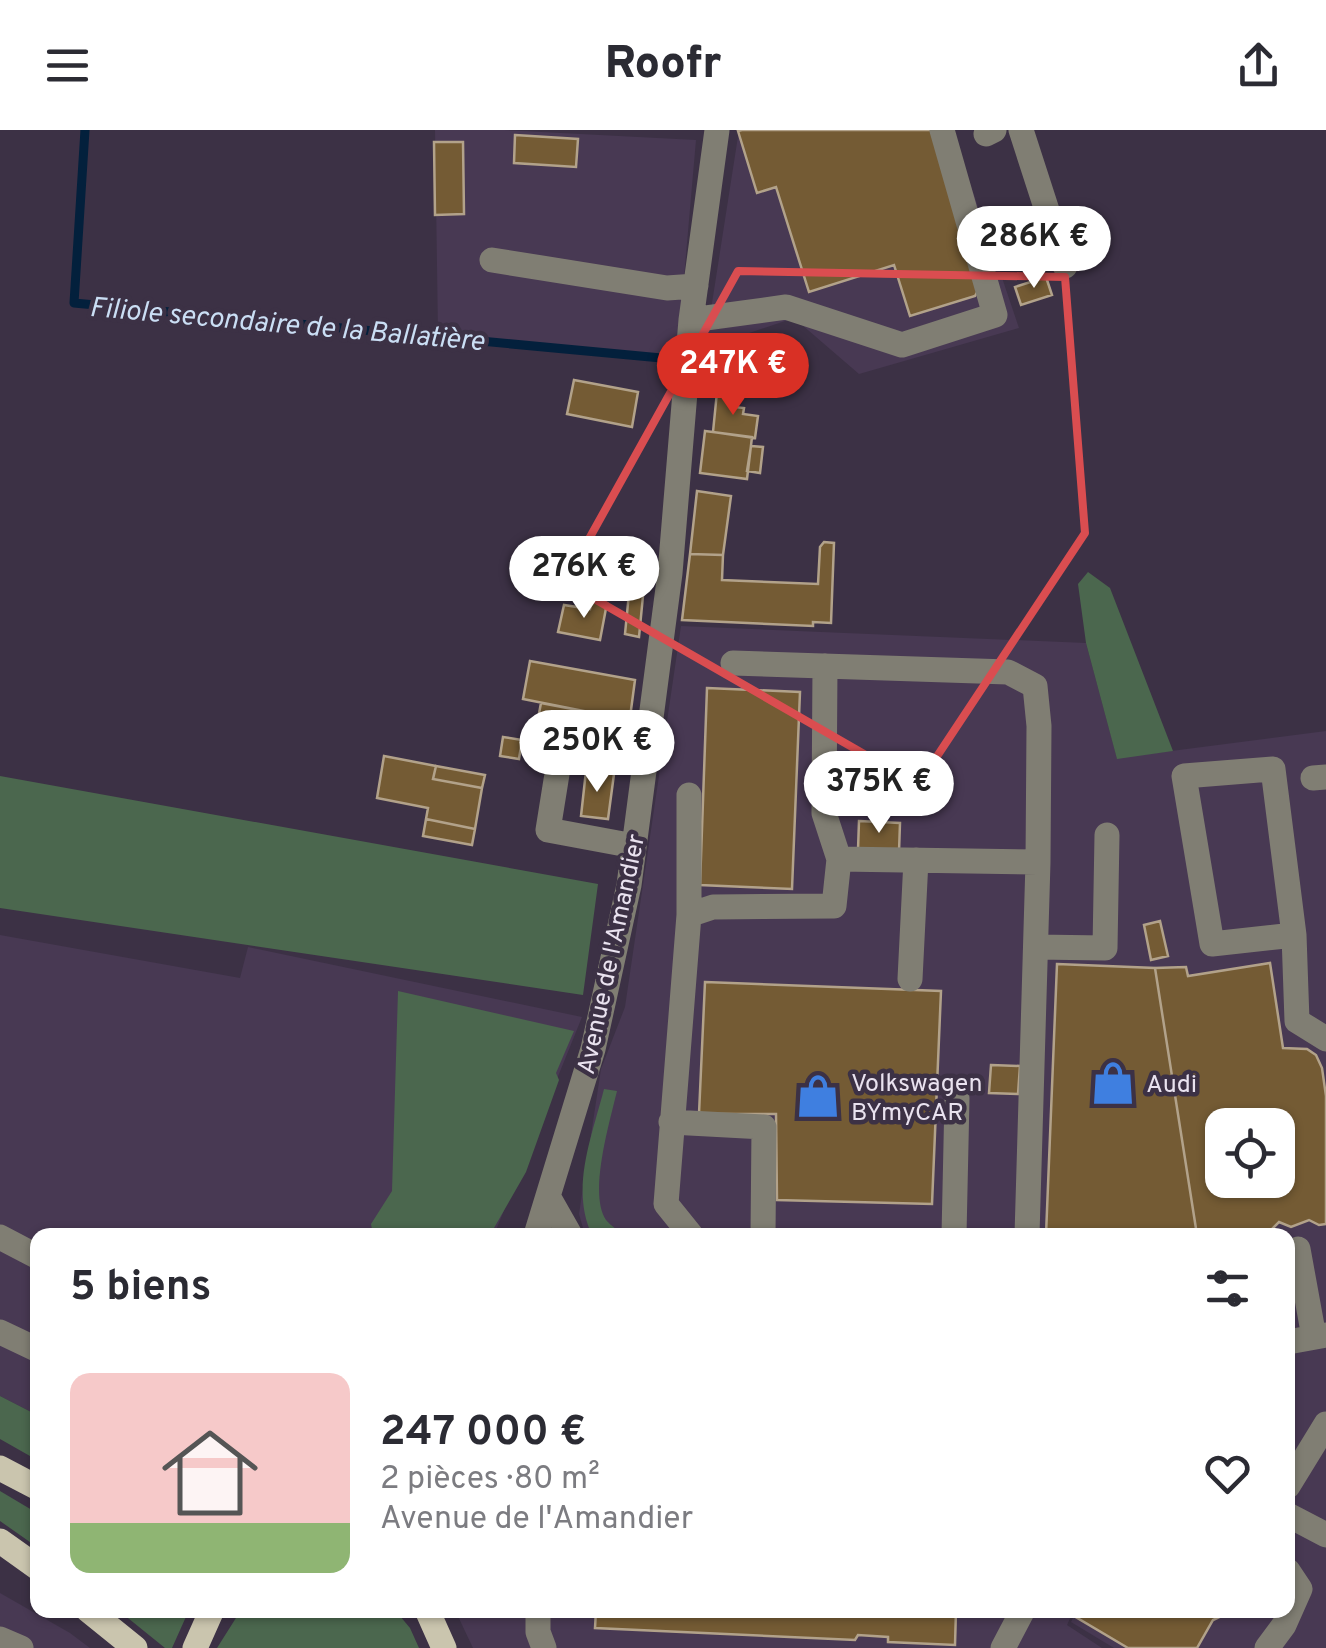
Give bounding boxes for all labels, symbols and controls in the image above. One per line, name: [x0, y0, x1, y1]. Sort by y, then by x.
text: Roofr: [605, 37, 721, 94]
icon: menu: [40, 38, 95, 93]
icon: share: [1231, 38, 1286, 93]
pin: 286K €: [953, 206, 1115, 291]
text: 286K €: [979, 218, 1089, 258]
water label: Filiole secondaire de la Ballatière: [88, 291, 486, 361]
pin: 247K €: [652, 333, 814, 418]
text: 247K €: [679, 345, 787, 385]
pin: 276K €: [503, 536, 665, 621]
text: 276K €: [531, 548, 637, 588]
pin: 250K €: [516, 710, 678, 795]
text: 250K €: [541, 722, 653, 762]
pin: 375K €: [798, 751, 960, 836]
text: 375K €: [826, 763, 932, 803]
street label: Avenue de l'Amandier: [572, 831, 654, 1078]
shop icon: Audi: [1089, 1059, 1137, 1107]
place label: Volkswagen BYmyCAR: [851, 1069, 983, 1130]
place label: Audi: [1146, 1070, 1197, 1102]
shop icon: Volkswagen BYmyCAR: [794, 1072, 842, 1120]
map controls: [1205, 1108, 1295, 1198]
button: locate: [1205, 1108, 1295, 1198]
icon: filters: [1200, 1261, 1255, 1316]
text: 5 biens: [70, 1262, 211, 1315]
text: 247 000 €: [380, 1407, 586, 1460]
icon: home: [150, 1413, 270, 1533]
icon: heart: [1200, 1446, 1255, 1501]
text: 2 pièces · 80 m²: [380, 1460, 600, 1500]
text: Avenue de l'Amandier: [380, 1500, 693, 1540]

